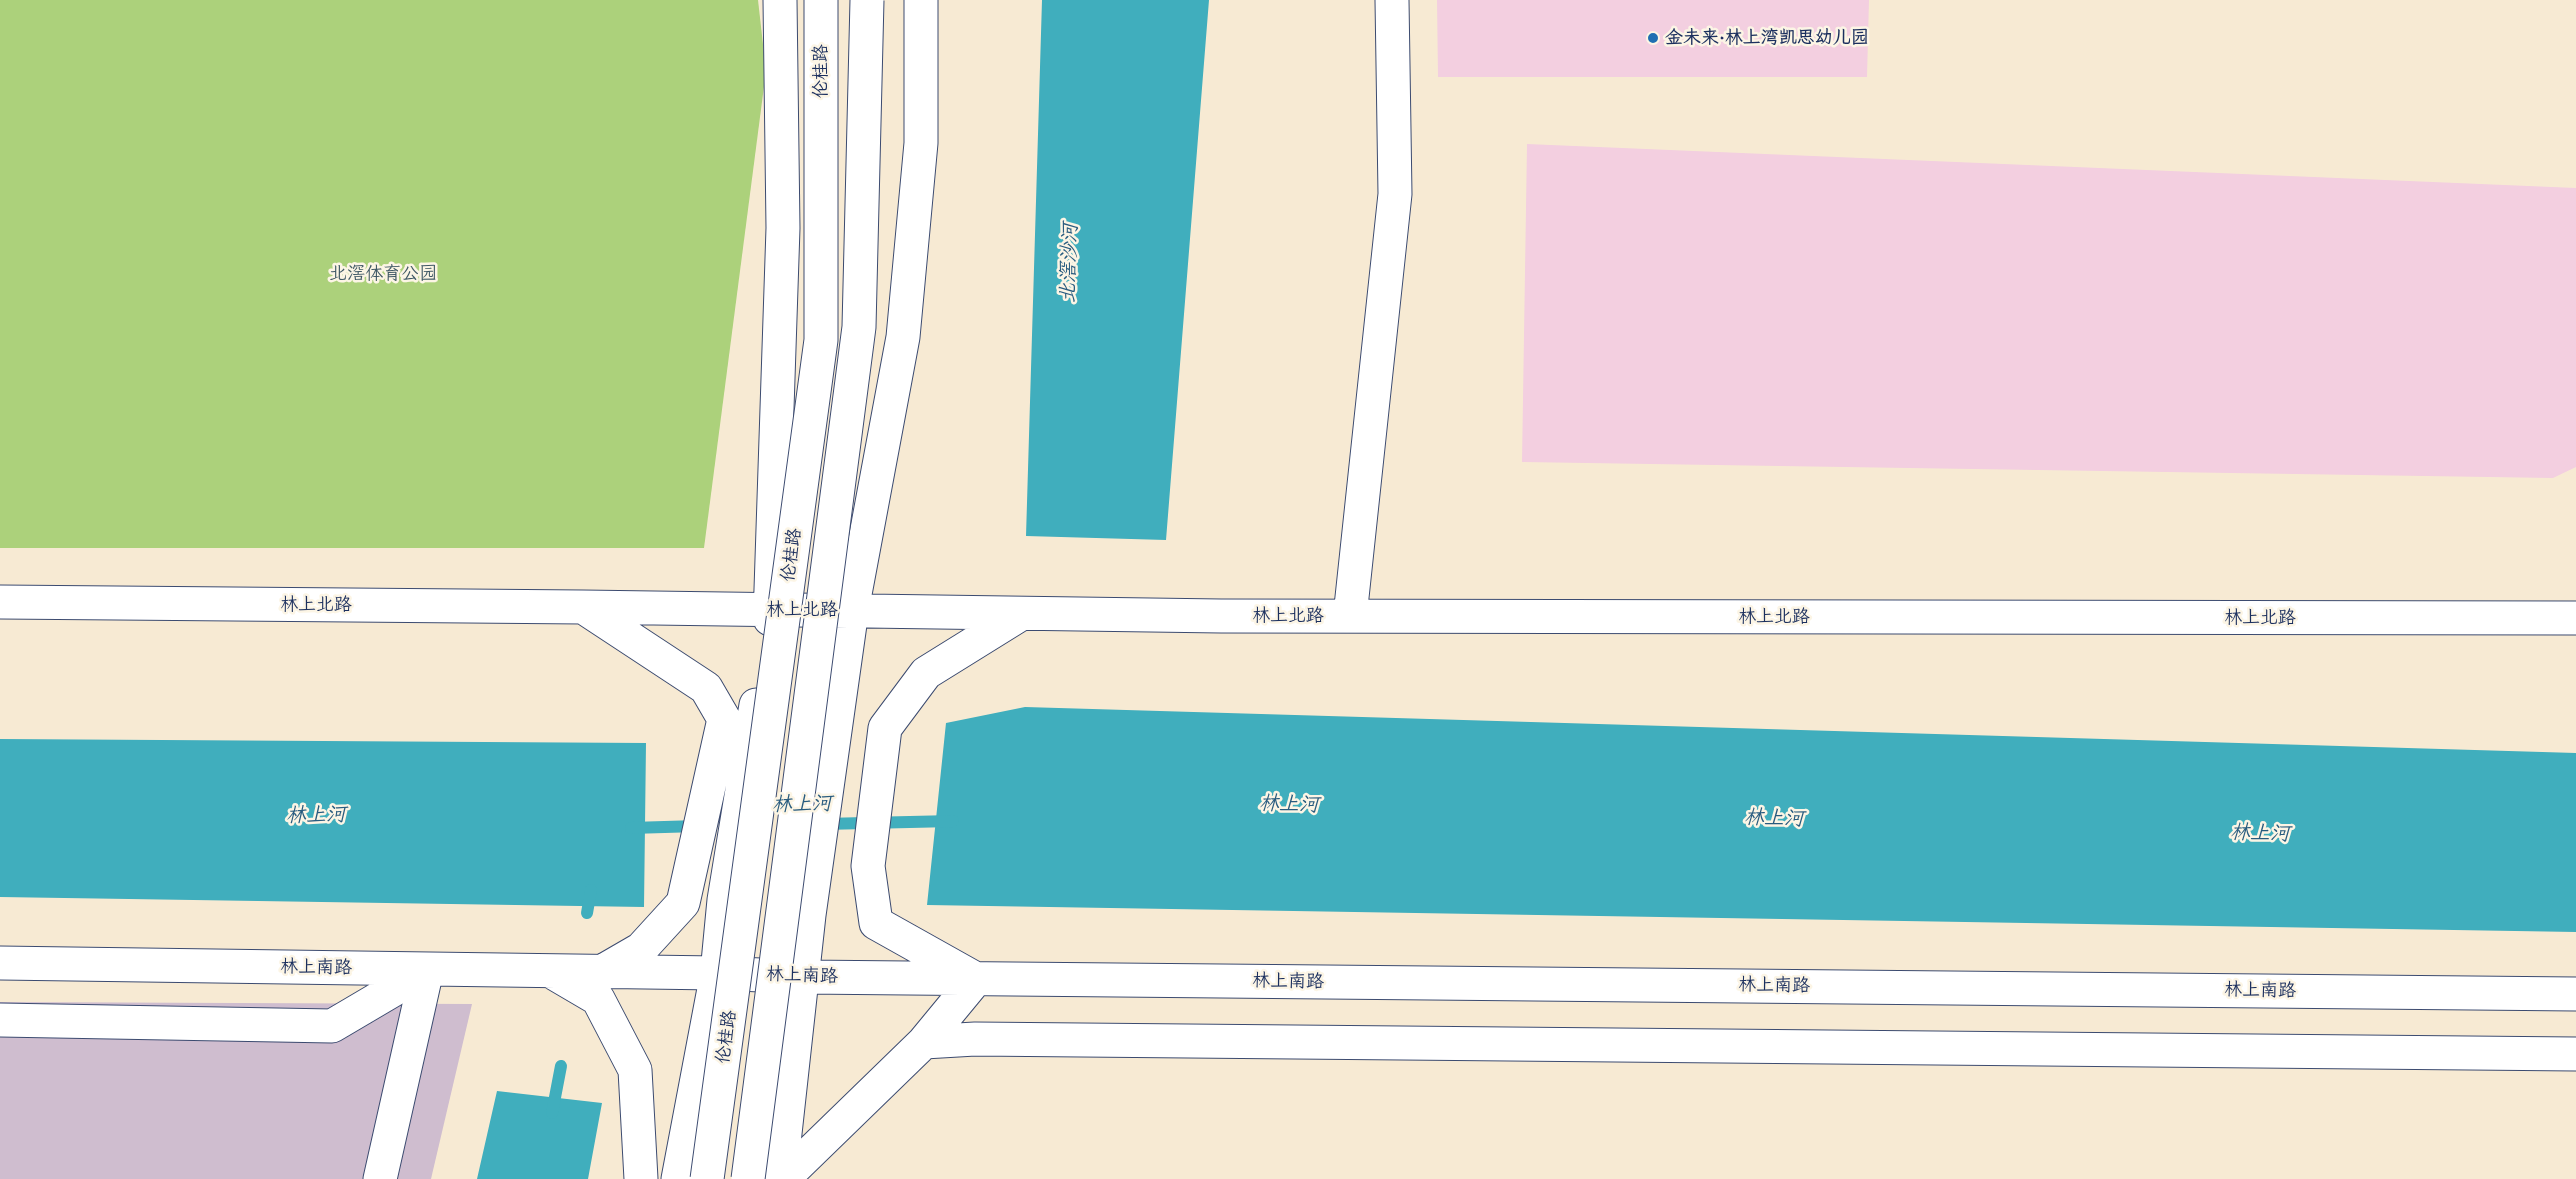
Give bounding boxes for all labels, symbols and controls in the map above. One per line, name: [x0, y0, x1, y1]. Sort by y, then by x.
place label: 金未来·林上湾凯思幼儿园: [1665, 27, 1869, 49]
marker: 金未来·林上湾凯思幼儿园: [1646, 31, 1660, 45]
street label: 伦桂路: [810, 44, 832, 98]
water label: 北滘沙河: [1057, 223, 1083, 303]
park label: 北滘体育公园: [329, 263, 437, 285]
street label: 伦桂路: [778, 527, 806, 583]
street label: 林上北路: [280, 594, 352, 616]
street label: 林上北路: [766, 599, 838, 621]
street label: 林上北路: [1252, 605, 1324, 627]
street label: 林上北路: [1738, 606, 1810, 628]
street label: 林上北路: [2224, 607, 2296, 629]
water label: 林上河: [772, 792, 832, 818]
water label: 林上河: [1259, 792, 1319, 818]
water label: 林上河: [286, 803, 346, 829]
water label: 林上河: [1744, 806, 1804, 832]
water label: 林上河: [2230, 821, 2290, 847]
street label: 林上南路: [280, 957, 352, 979]
street label: 林上南路: [766, 964, 838, 988]
street label: 林上南路: [1252, 971, 1324, 993]
street label: 林上南路: [1738, 975, 1810, 997]
street label: 林上南路: [2224, 980, 2296, 1002]
street label: 伦桂路: [713, 1009, 741, 1065]

